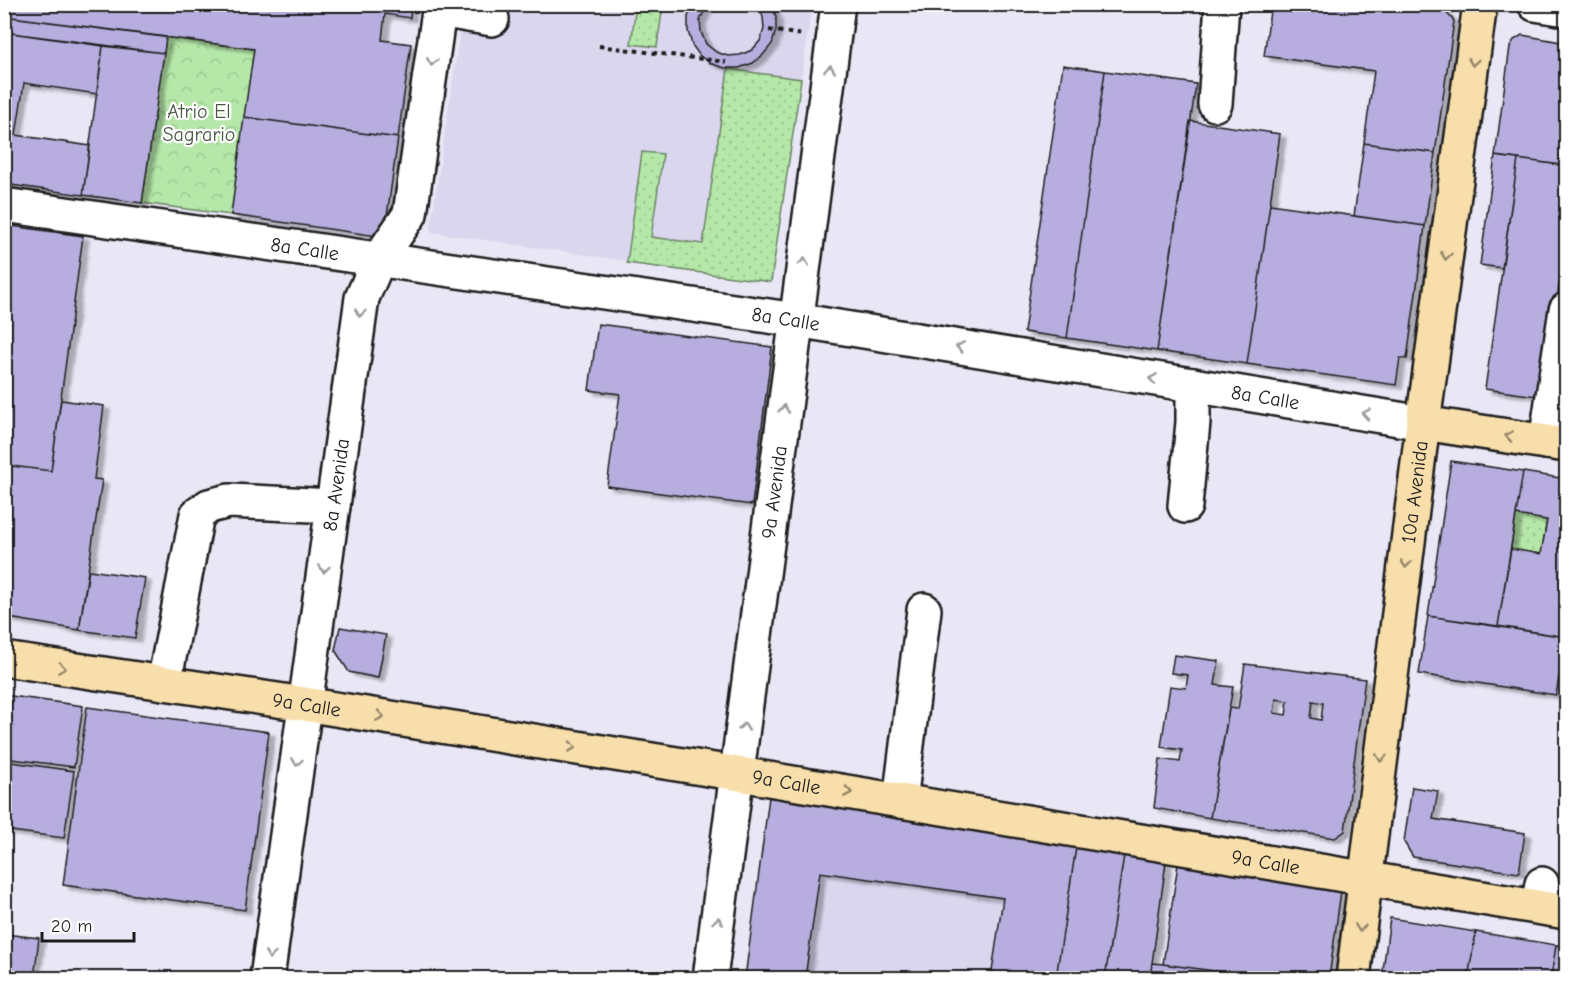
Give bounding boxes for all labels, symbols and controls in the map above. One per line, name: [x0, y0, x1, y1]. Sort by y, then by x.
one-way arrow: [426, 58, 438, 67]
one-way arrow: [1467, 58, 1479, 67]
one-way arrow: [823, 64, 835, 73]
park label: Atrio El Sagrario: [163, 100, 235, 146]
street label: 8a Calle: [269, 233, 340, 265]
one-way arrow: [1441, 251, 1453, 260]
one-way arrow: [797, 257, 809, 267]
street label: 8a Calle: [750, 303, 822, 336]
one-way arrow: [354, 309, 367, 318]
one-way arrow: [956, 341, 966, 354]
one-way arrow: [1148, 373, 1157, 385]
street label: 8a Calle: [1230, 381, 1301, 415]
one-way arrow: [778, 404, 790, 413]
one-way arrow: [1361, 408, 1370, 420]
one-way arrow: [1504, 431, 1513, 443]
street label: 8a Avenida: [319, 437, 354, 533]
street label: 10a Avenida: [1397, 439, 1433, 545]
street label: 9a Avenida: [757, 444, 792, 540]
one-way arrow: [1400, 560, 1412, 569]
one-way arrow: [319, 564, 331, 574]
one-way arrow: [58, 662, 67, 674]
street label: 9a Calle: [271, 688, 342, 722]
one-way arrow: [374, 709, 384, 722]
one-way arrow: [737, 723, 750, 732]
one-way arrow: [567, 740, 577, 753]
one-way arrow: [1376, 753, 1388, 762]
one-way arrow: [291, 757, 303, 767]
street label: 9a Calle: [750, 765, 822, 799]
one-way arrow: [843, 785, 852, 797]
street label: 9a Calle: [1230, 845, 1302, 879]
scale bar: [42, 905, 134, 943]
text: 20 m: [51, 916, 92, 937]
one-way arrow: [712, 916, 724, 925]
one-way arrow: [1354, 923, 1366, 932]
one-way arrow: [265, 951, 277, 960]

